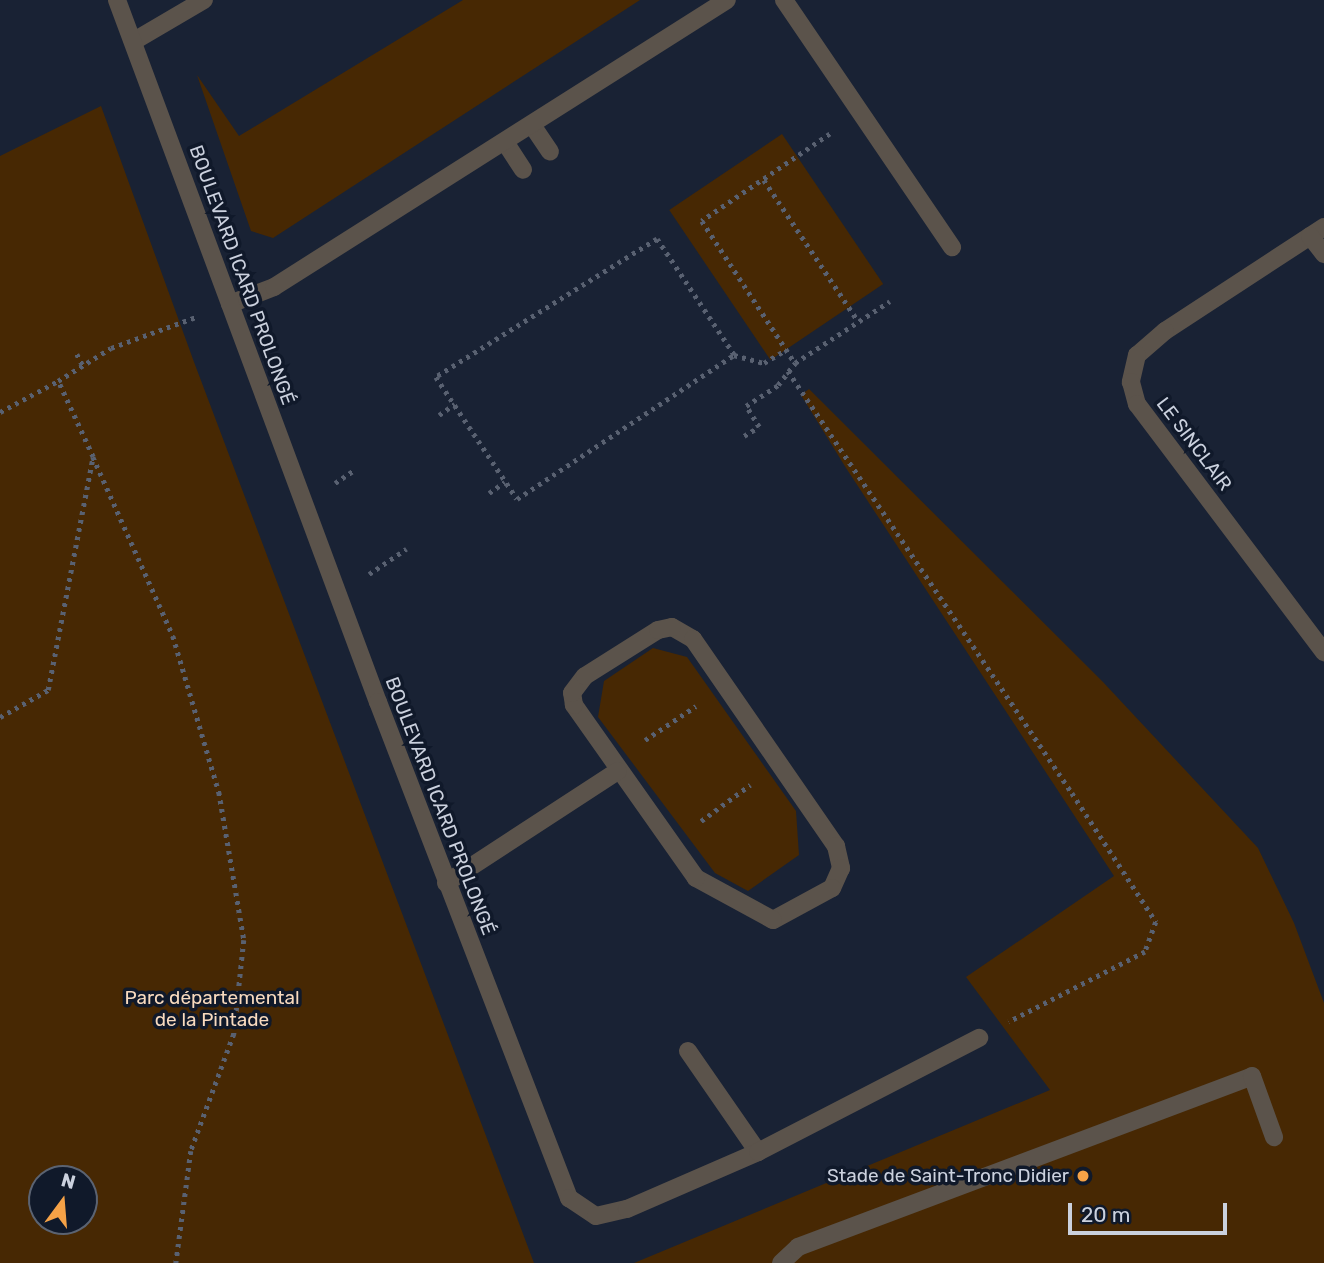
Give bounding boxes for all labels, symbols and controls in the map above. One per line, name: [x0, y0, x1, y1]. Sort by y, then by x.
street label: BOULEVARD ICARD PROLONGÉ: [184, 142, 300, 408]
street label: LE SINCLAIR: [1152, 393, 1236, 495]
street label: BOULEVARD ICARD PROLONGÉ: [380, 674, 500, 938]
park label: Parc départemental de la Pintade: [124, 987, 300, 1031]
north arrow: [28, 1165, 98, 1235]
place label: Stade de Saint-Tronc Didier: [827, 1165, 1069, 1187]
text: N: [59, 1168, 78, 1194]
marker: Stade de Saint-Tronc Didier: [1075, 1168, 1091, 1184]
scale bar: [1072, 1190, 1231, 1234]
text: 20 m: [1081, 1202, 1130, 1227]

